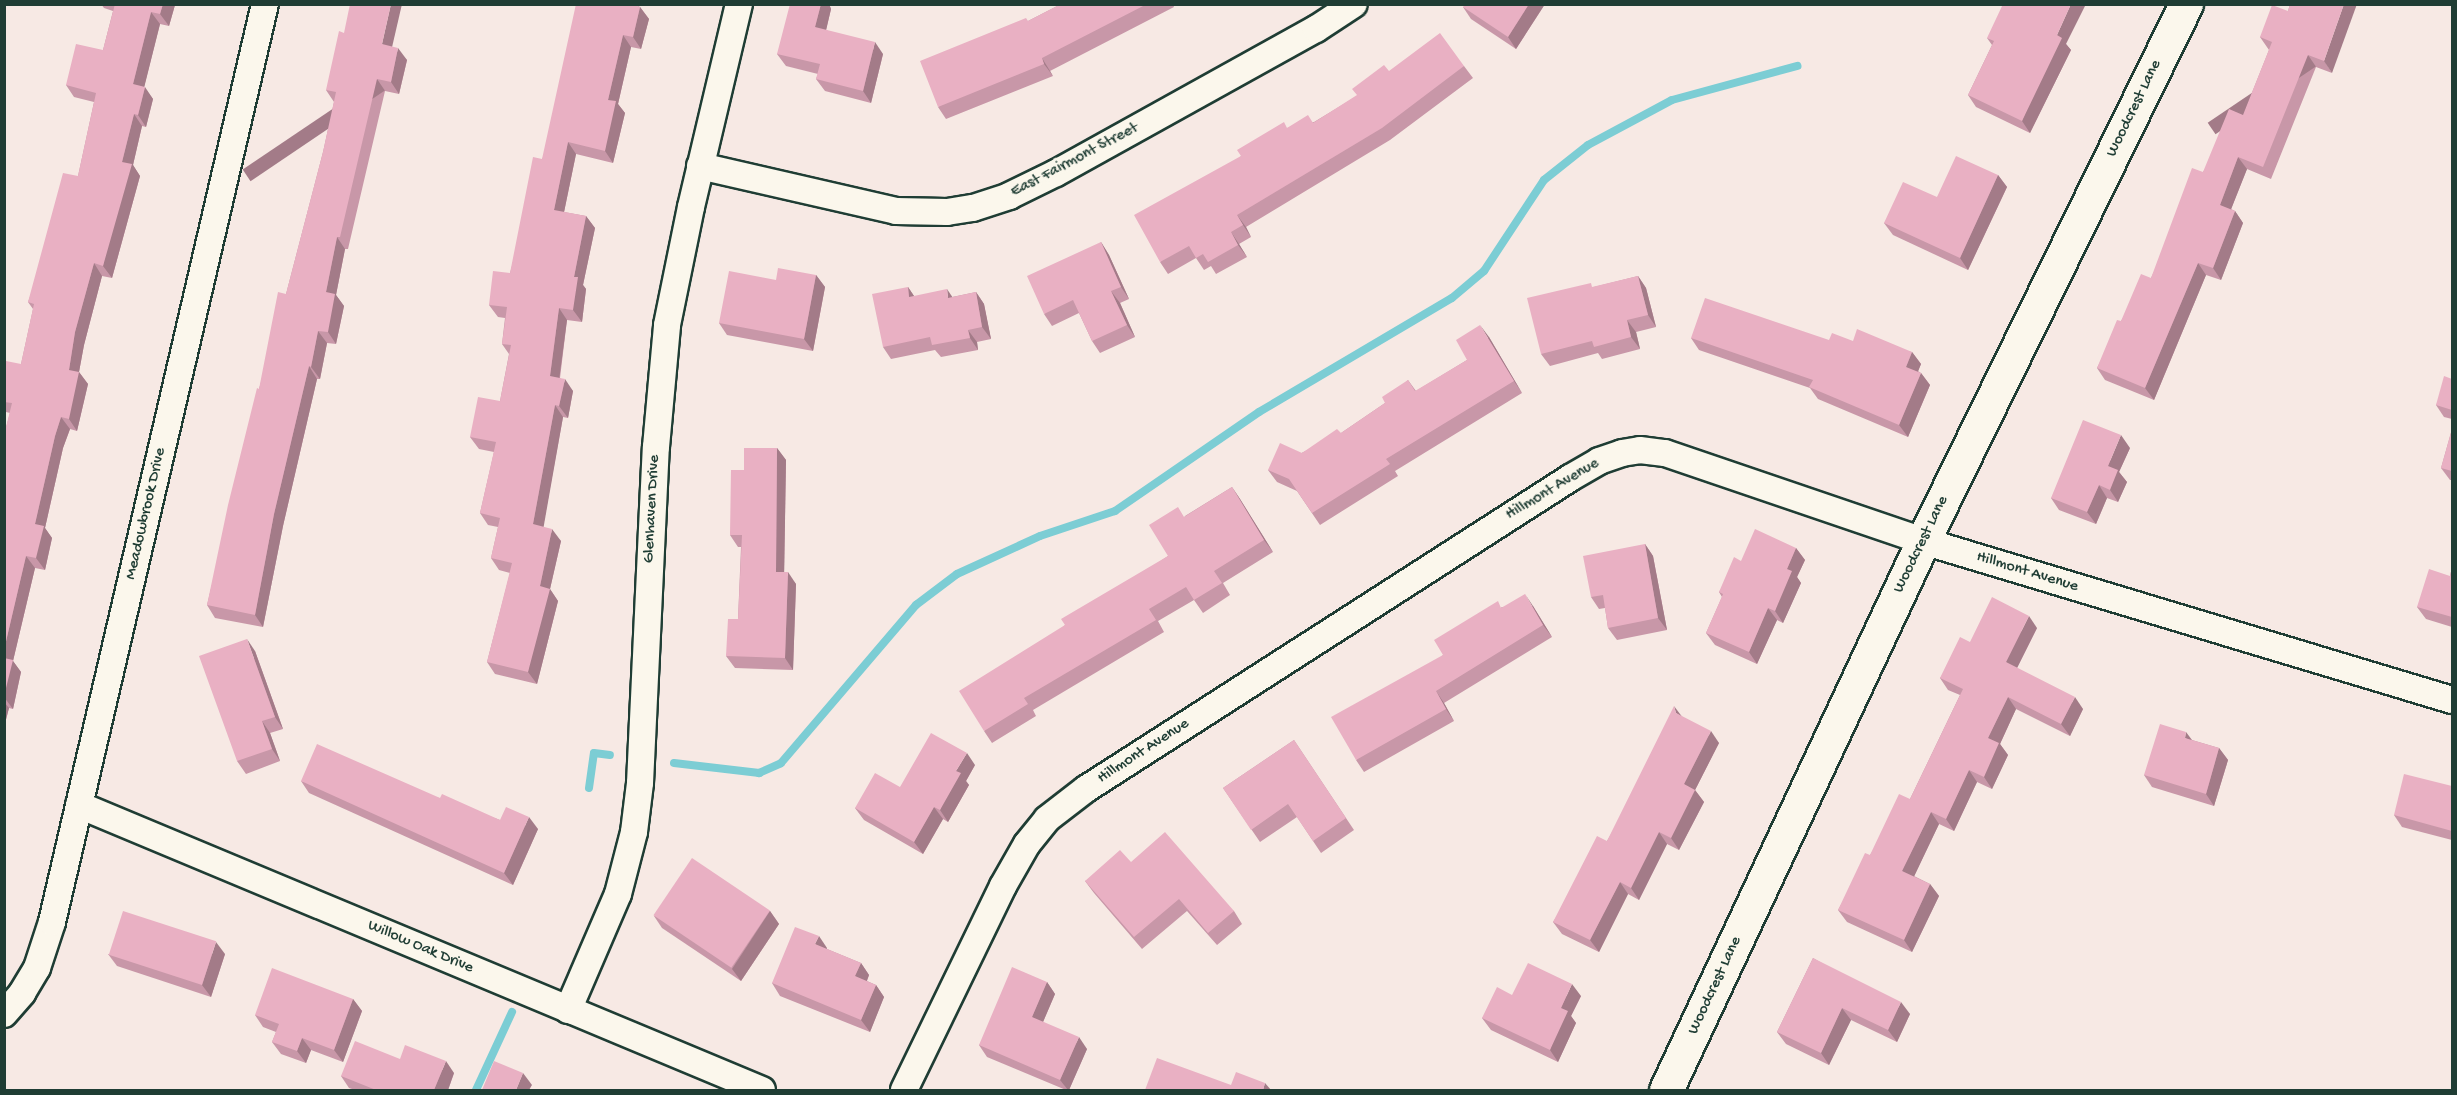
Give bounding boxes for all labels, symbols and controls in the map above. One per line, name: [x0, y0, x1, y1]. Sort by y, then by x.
street label: Woodcrest Lane: [2103, 57, 2167, 161]
street label: East Fairmont Street: [1008, 119, 1142, 203]
street label: Meadowbrook Drive: [122, 446, 172, 582]
street label: Glenhaven Drive: [641, 454, 665, 564]
street label: Hillmont Avenue: [1503, 455, 1603, 525]
street label: Woodcrest Lane: [1890, 493, 1954, 597]
street label: Hillmont Avenue: [1974, 548, 2080, 598]
street label: Hillmont Avenue: [1095, 715, 1193, 789]
street label: Willow Oak Drive: [364, 917, 476, 979]
street label: Woodcrest Lane: [1685, 934, 1747, 1038]

